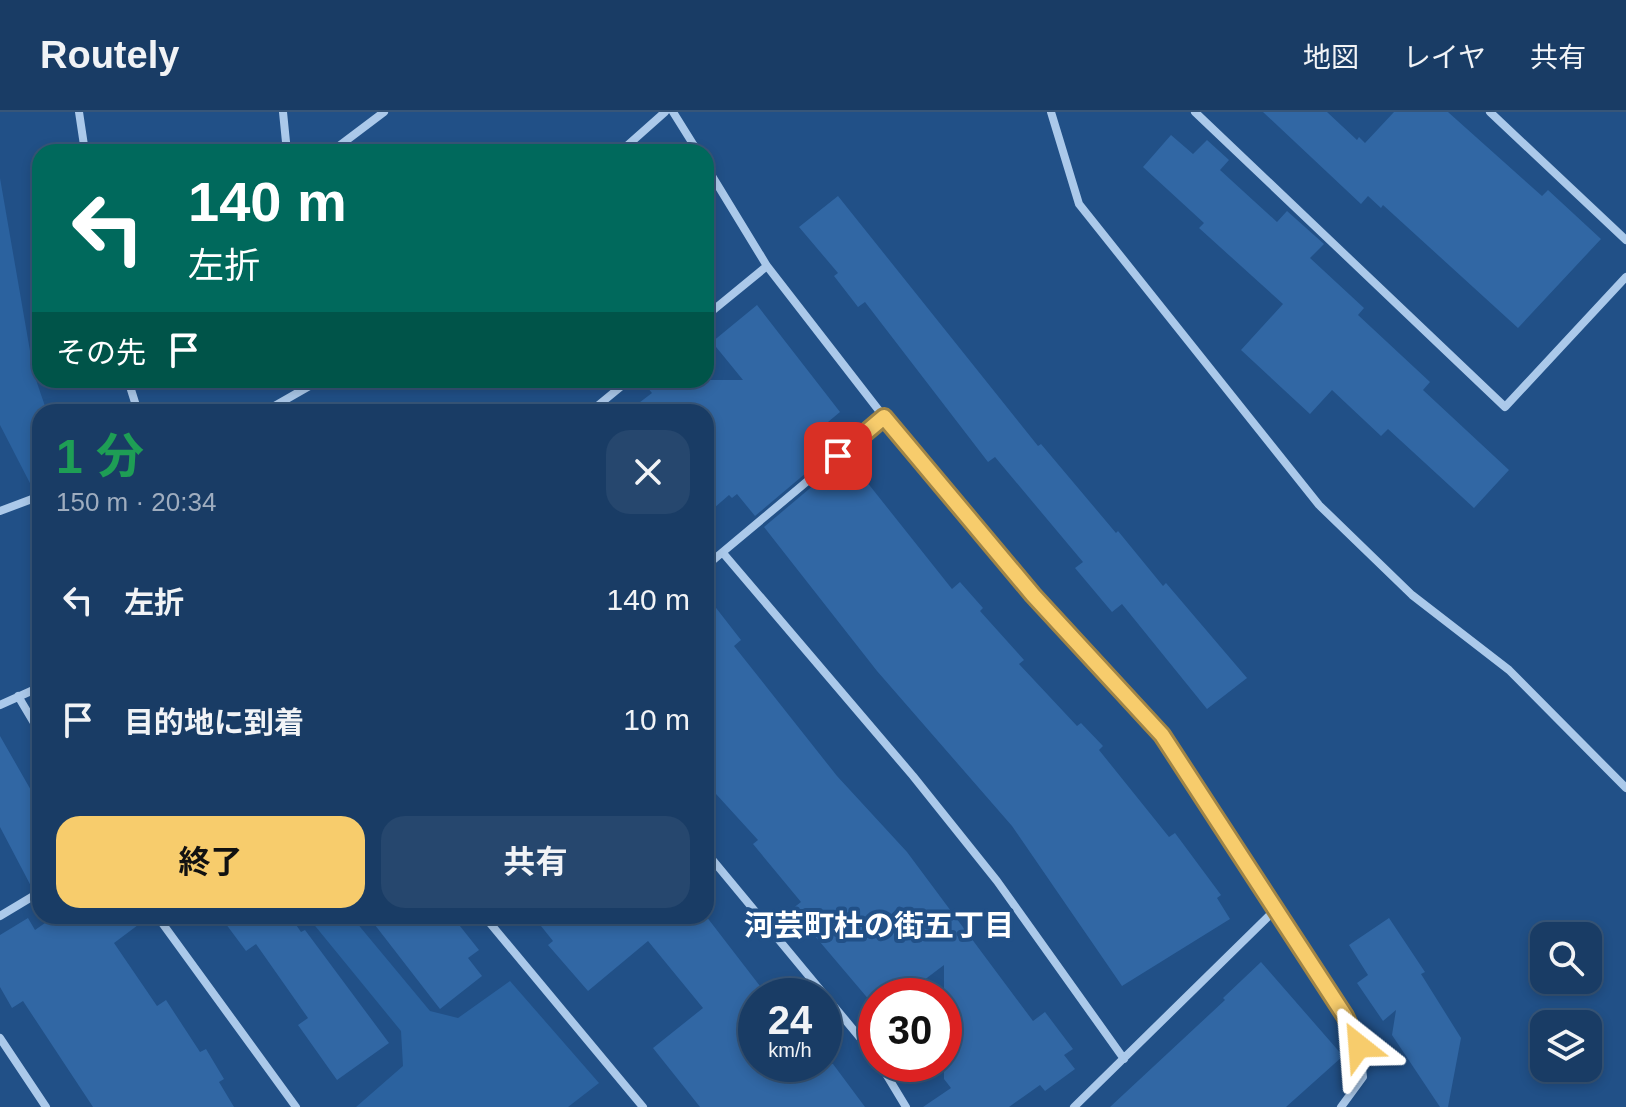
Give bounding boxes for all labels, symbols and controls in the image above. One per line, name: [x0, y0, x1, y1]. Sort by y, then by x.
text: Routely: [40, 34, 179, 76]
text: 地図: [1303, 42, 1359, 73]
text: レイヤ: [1403, 42, 1486, 73]
text: 共有: [1530, 42, 1586, 73]
text: 140 m: [188, 170, 347, 233]
icon: left: [56, 176, 160, 280]
text: 左折: [188, 245, 260, 286]
icon: arrive: [162, 328, 206, 372]
text: その先: [56, 336, 146, 369]
pin: [804, 422, 872, 490]
text: 1 分: [56, 430, 144, 483]
button: close: [606, 430, 690, 514]
icon: arrive: [816, 434, 860, 478]
text: 150 m · 20:34: [56, 487, 216, 517]
icon: left: [56, 578, 100, 622]
text: 140 m: [607, 583, 690, 616]
text: 左折: [124, 586, 184, 619]
icon: arrive: [56, 698, 100, 742]
text: 10 m: [623, 703, 690, 736]
text: 目的地に到着: [124, 706, 304, 739]
button: 終了: [56, 816, 365, 908]
button: 共有: [381, 816, 690, 908]
district label: 河芸町杜の街五丁目: [744, 909, 1014, 942]
map controls: [1530, 922, 1602, 1082]
button: search: [1530, 922, 1602, 994]
speed limit sign: 30: [858, 978, 962, 1082]
text: 24: [768, 998, 812, 1042]
position arrow: [1317, 1004, 1401, 1088]
button: layers: [1530, 1010, 1602, 1082]
text: km/h: [768, 1039, 812, 1061]

